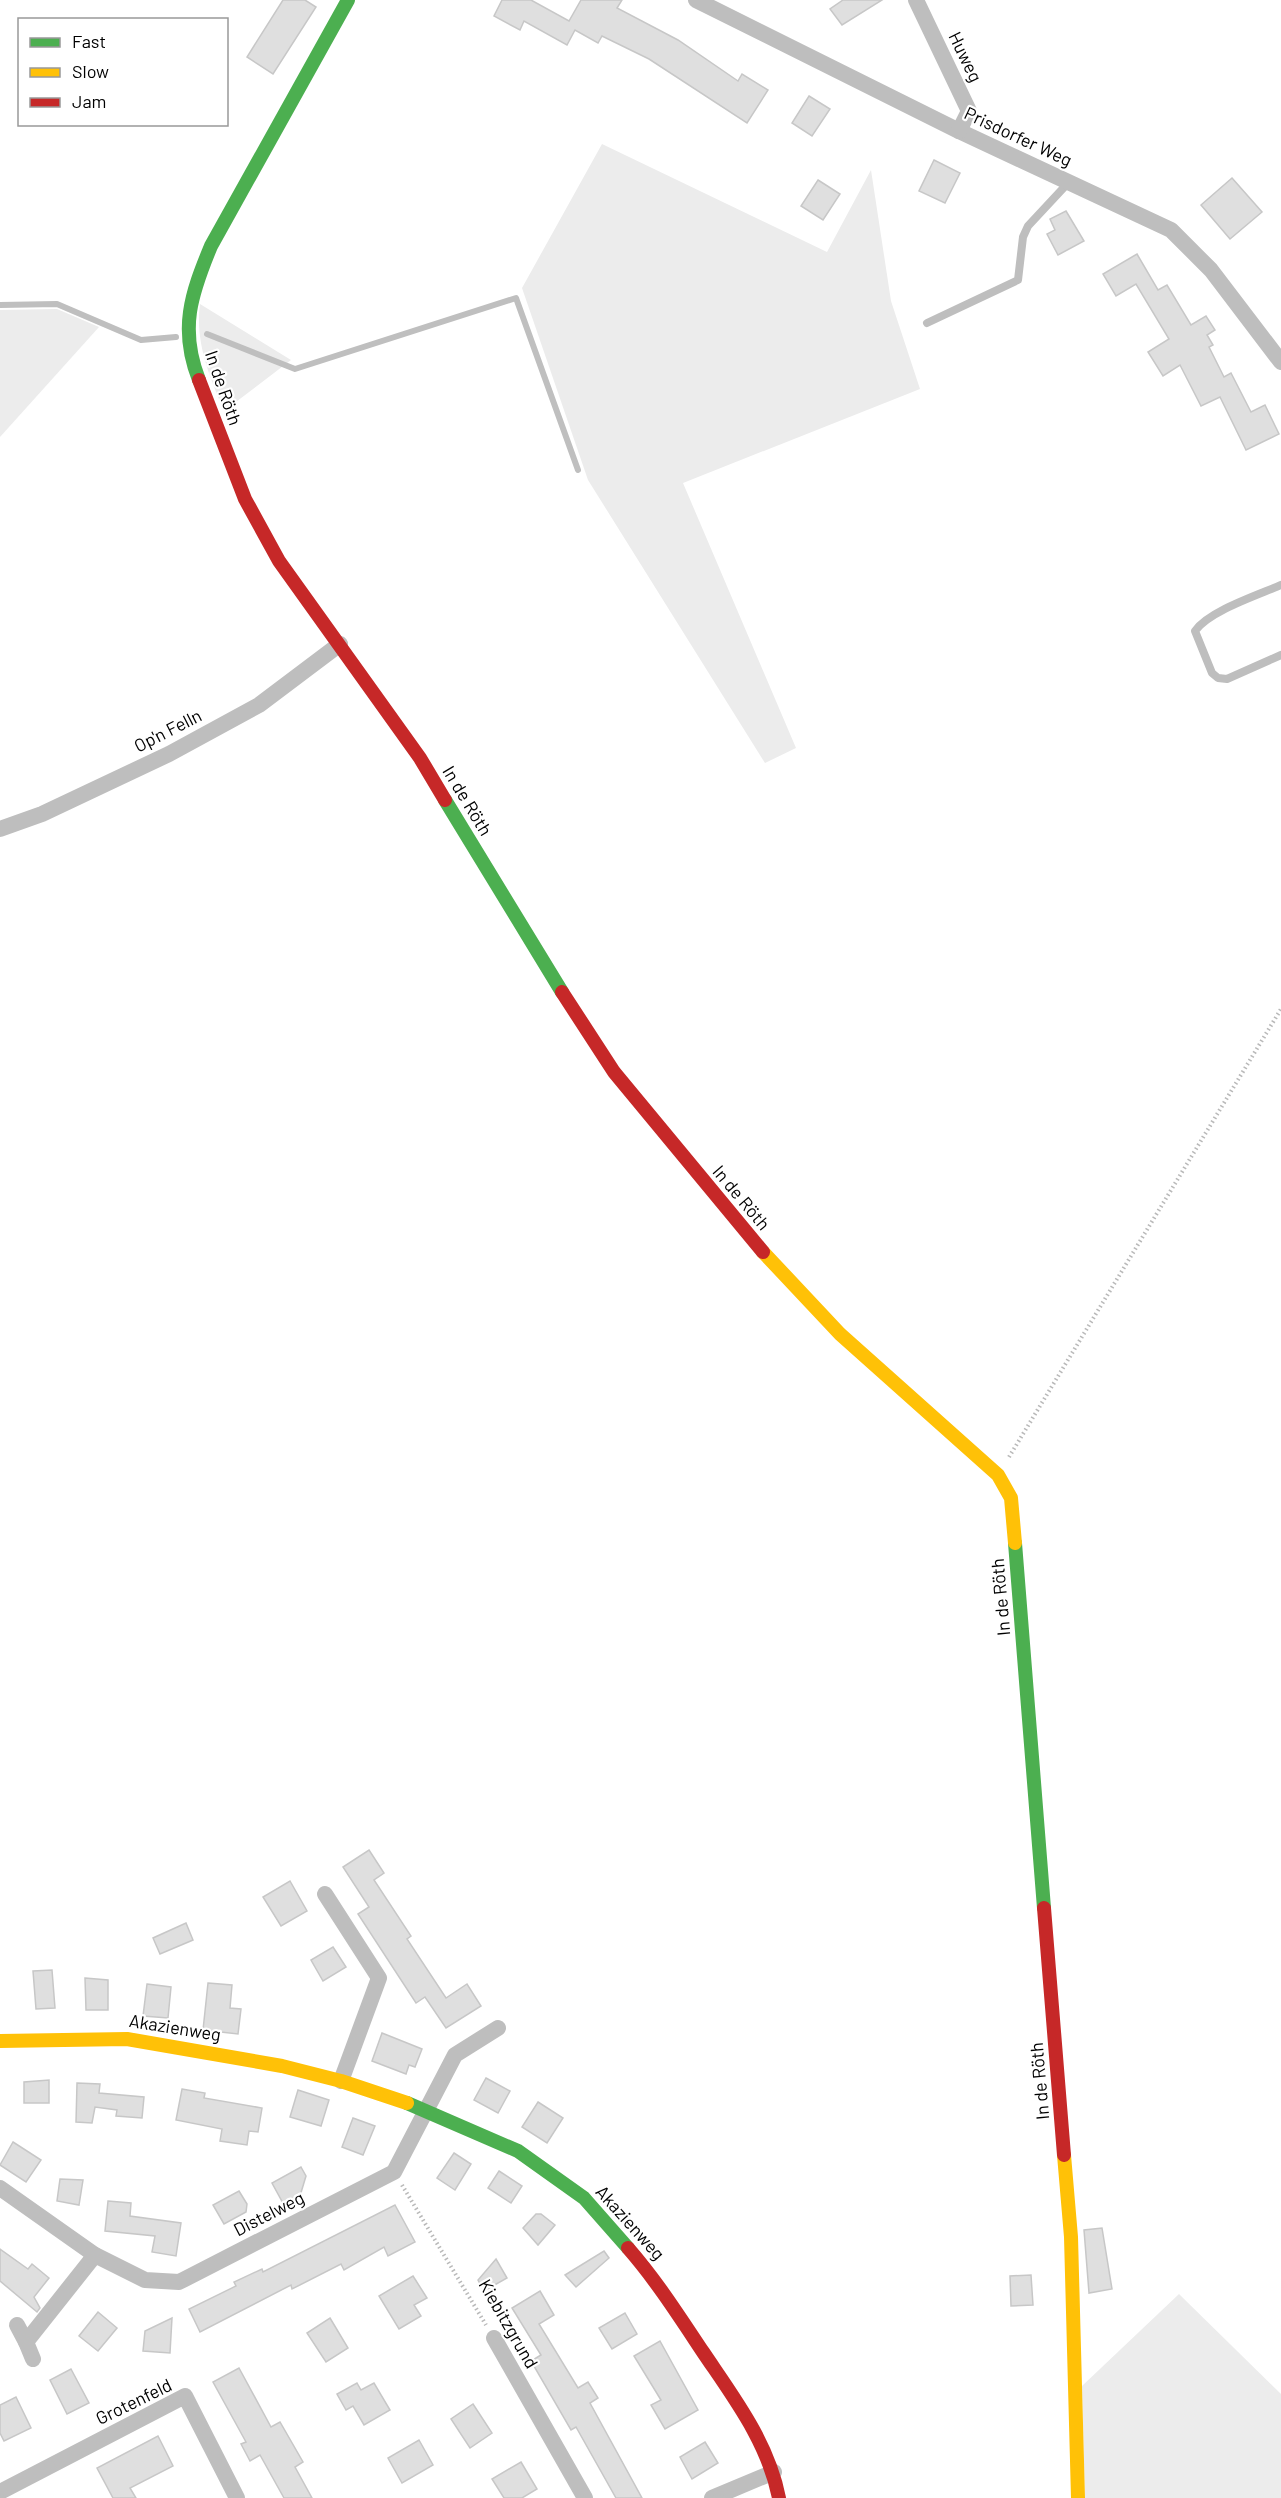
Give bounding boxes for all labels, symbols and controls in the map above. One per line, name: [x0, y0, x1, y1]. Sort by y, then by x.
legend: [18, 18, 228, 126]
street label: Huweg: [944, 28, 987, 85]
text: Fast: [72, 30, 106, 52]
text: Slow: [72, 60, 109, 82]
text: Jam: [72, 90, 106, 112]
street label: Prisdorfer Weg: [961, 102, 1076, 171]
street label: In de Röth: [201, 347, 247, 428]
street label: Op'n Felln: [130, 704, 205, 756]
street label: In de Röth: [438, 761, 497, 839]
street label: In de Röth: [708, 1161, 775, 1234]
street label: In de Röth: [986, 1557, 1014, 1637]
street label: Akazienweg: [128, 2009, 223, 2045]
street label: In de Röth: [1025, 2041, 1053, 2121]
street label: Akazienweg: [592, 2181, 670, 2264]
street label: Distelweg: [230, 2186, 308, 2240]
street label: Kiebitzgrund: [474, 2275, 543, 2372]
street label: Grotenfeld: [92, 2373, 175, 2429]

